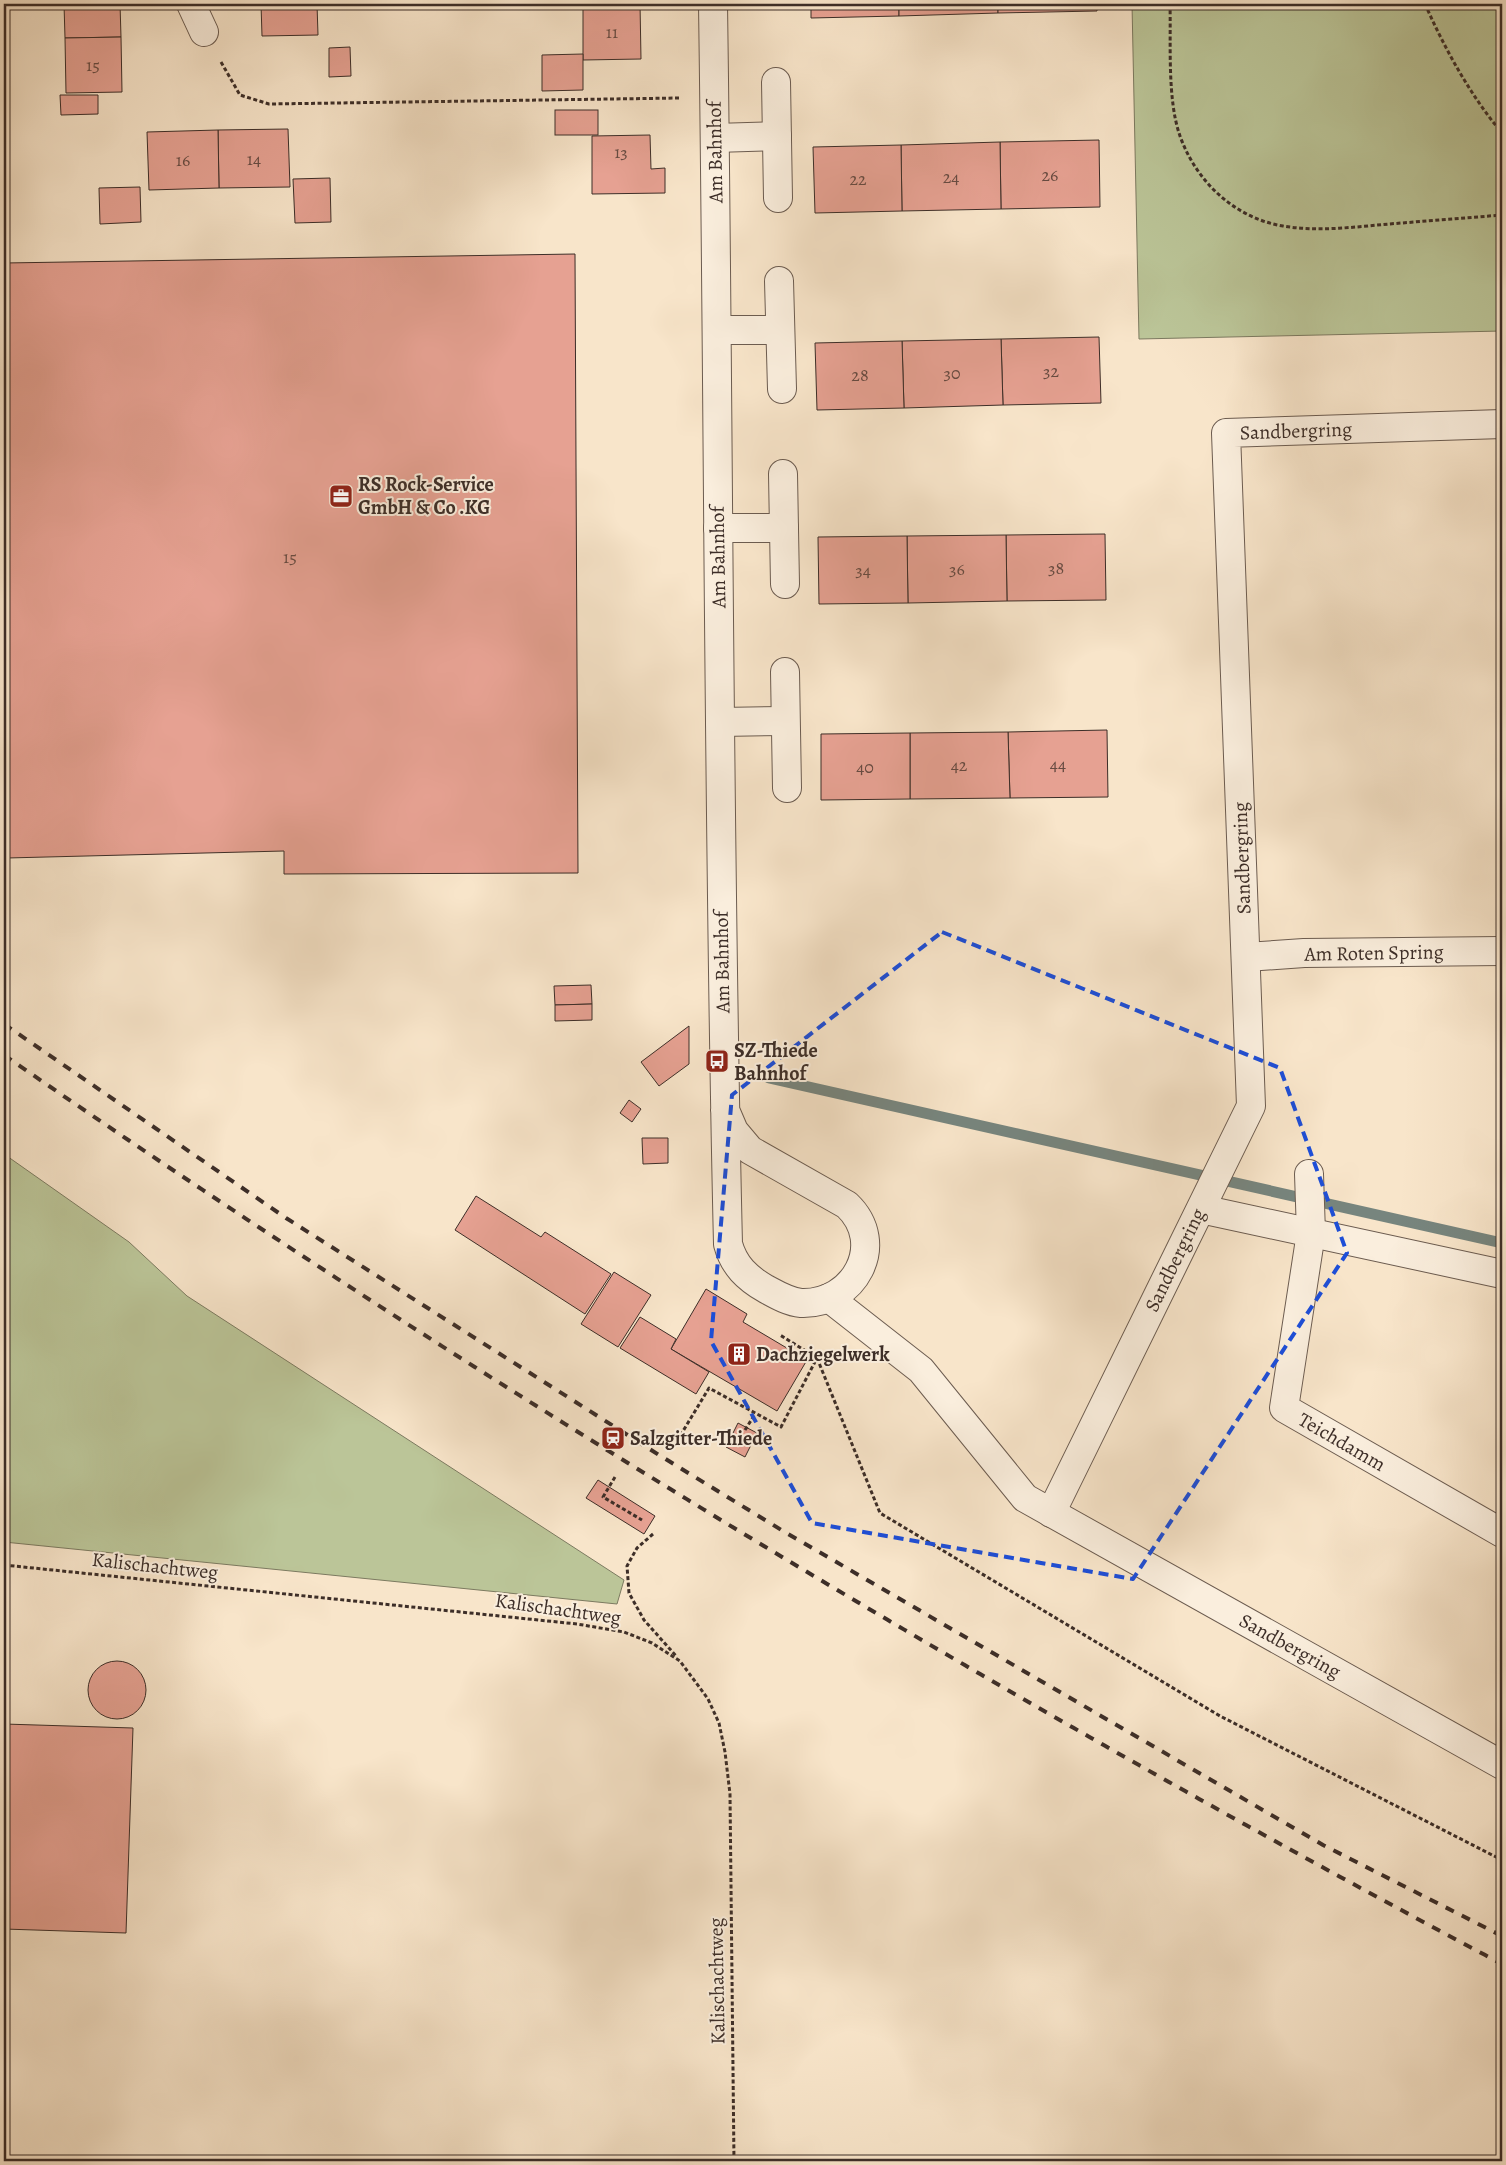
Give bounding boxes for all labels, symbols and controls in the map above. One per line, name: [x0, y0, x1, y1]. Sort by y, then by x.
house number: 11: [606, 20, 618, 44]
house number: 15: [86, 53, 100, 77]
street label: Am Bahnhof: [701, 97, 729, 204]
house number: 13: [614, 140, 628, 164]
house number: 14: [247, 147, 261, 171]
house number: 16: [176, 148, 190, 172]
house number: 26: [1042, 163, 1058, 187]
house number: 24: [943, 165, 959, 189]
house number: 22: [849, 167, 867, 191]
house number: 32: [1043, 359, 1059, 383]
house number: 30: [943, 361, 961, 385]
house number: 28: [851, 363, 869, 387]
street label: Sandbergring: [1239, 416, 1353, 446]
place label: RS Rock-Service GmbH & Co .KG: [358, 471, 494, 521]
office icon: RS Rock-Service GmbH & Co .KG: [328, 483, 354, 509]
street label: Am Bahnhof: [704, 502, 732, 609]
house number: 15: [283, 545, 297, 569]
house number: 38: [1048, 556, 1064, 580]
house number: 36: [949, 557, 965, 581]
house number: 34: [855, 558, 871, 582]
house number: 44: [1050, 752, 1066, 776]
house number: 42: [951, 753, 968, 777]
house number: 40: [856, 755, 874, 779]
street label: Sandbergring: [1227, 801, 1257, 915]
street label: Am Bahnhof: [708, 907, 736, 1014]
street label: Am Roten Spring: [1303, 938, 1444, 968]
place label: SZ-Thiede Bahnhof: [734, 1037, 818, 1087]
bus stop icon: SZ-Thiede Bahnhof: [704, 1048, 730, 1074]
street label: Sandbergring: [1138, 1204, 1212, 1316]
building icon: Dachziegelwerk: [726, 1341, 752, 1367]
place label: Dachziegelwerk: [756, 1341, 890, 1368]
street label: Teichdamm: [1293, 1406, 1391, 1478]
station icon: Salzgitter-Thiede: [600, 1425, 626, 1451]
place label: Salzgitter-Thiede: [630, 1425, 772, 1452]
street label: Kalischachtweg: [90, 1546, 220, 1586]
street label: Kalischachtweg: [493, 1587, 623, 1631]
street label: Sandbergring: [1234, 1607, 1346, 1685]
street label: Kalischachtweg: [702, 1917, 732, 2045]

